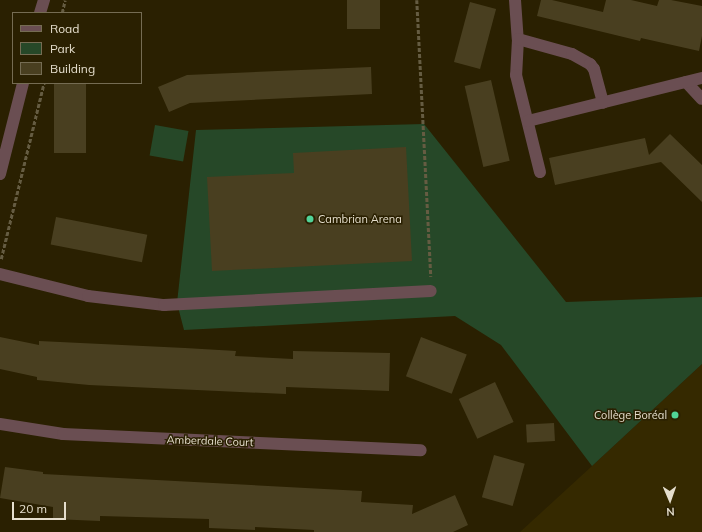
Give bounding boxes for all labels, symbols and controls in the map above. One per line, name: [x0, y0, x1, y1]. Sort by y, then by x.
legend: [12, 12, 142, 84]
text: Road: [50, 21, 79, 36]
text: Park: [50, 41, 75, 56]
text: Building: [50, 61, 95, 76]
place label: Cambrian Arena: [318, 212, 402, 226]
marker: Cambrian Arena: [305, 214, 315, 224]
place label: Collège Boréal: [594, 408, 667, 422]
marker: Collège Boréal: [670, 410, 680, 420]
street label: Amberdale Court: [166, 433, 254, 449]
north arrow: [650, 480, 690, 520]
scale bar: [14, 494, 68, 520]
text: 20 m: [19, 501, 47, 516]
text: N: [666, 505, 675, 519]

